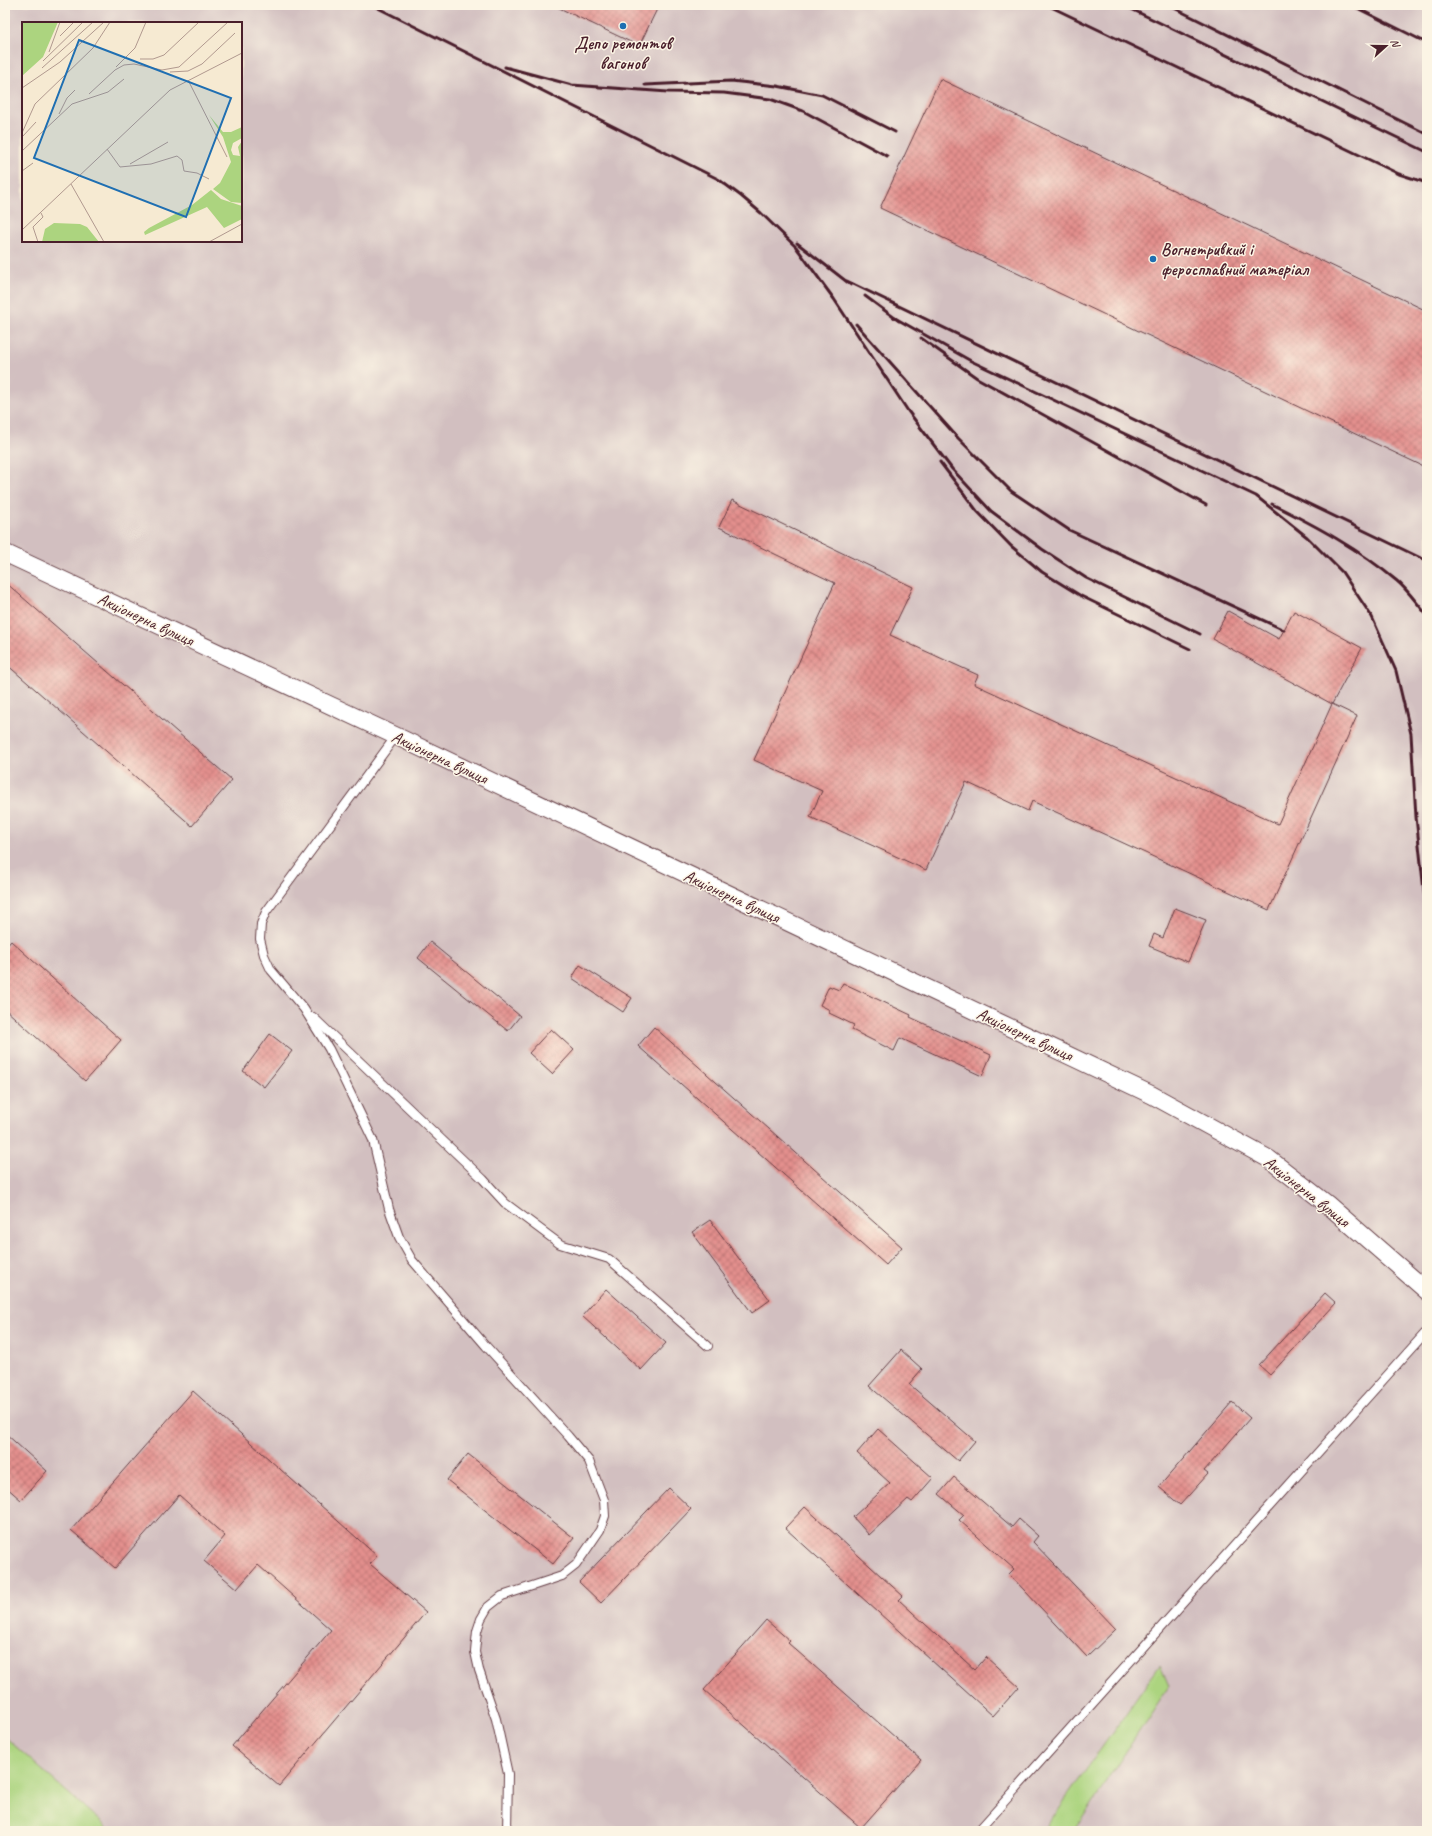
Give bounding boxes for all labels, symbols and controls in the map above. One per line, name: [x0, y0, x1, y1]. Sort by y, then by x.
marker: Депо ремонтов вагонов: [618, 21, 628, 31]
inset map: [22, 22, 242, 242]
north arrow: [1366, 26, 1406, 66]
place label: Депо ремонтов вагонов: [575, 33, 675, 74]
text: N: [1388, 37, 1404, 50]
place label: Вогнетривкий і феросплавний матеріал: [1161, 239, 1310, 280]
marker: Вогнетривкий і феросплавний матеріал: [1148, 254, 1158, 264]
street label: Акціонерна вулиця: [94, 588, 198, 651]
street label: Акціонерна вулиця: [388, 726, 492, 789]
street label: Акціонерна вулиця: [680, 865, 784, 928]
street label: Акціонерна вулиця: [973, 1003, 1077, 1066]
street label: Акціонерна вулиця: [1259, 1151, 1355, 1232]

